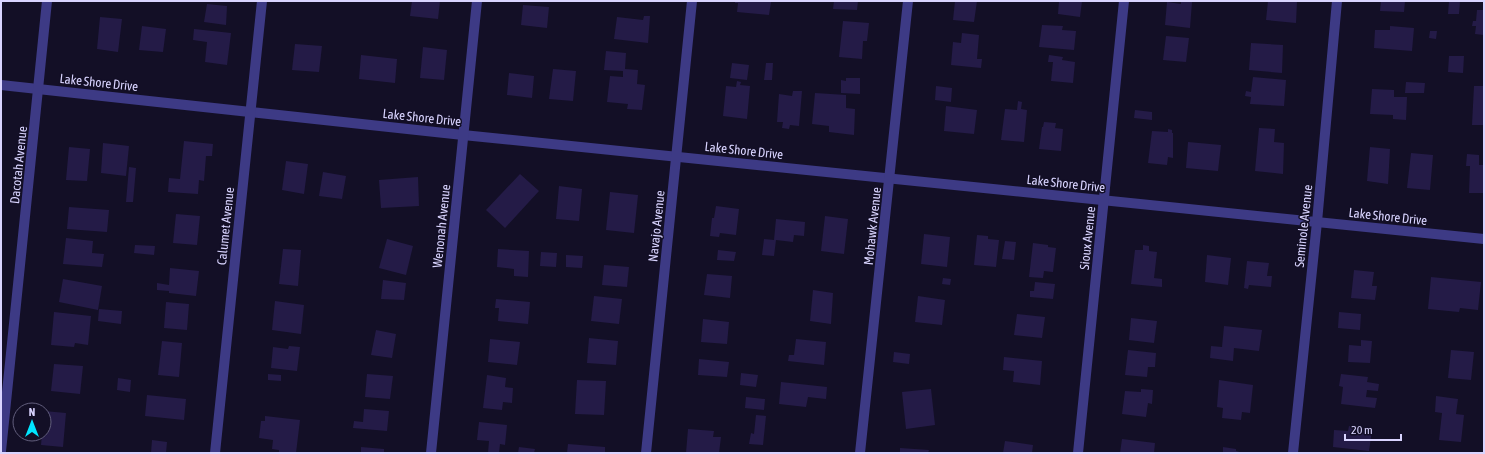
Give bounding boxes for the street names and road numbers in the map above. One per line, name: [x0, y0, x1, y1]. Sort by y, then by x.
street label: Lake Shore Drive: [59, 71, 139, 94]
street label: Lake Shore Drive: [382, 106, 462, 129]
street label: Dacotah Avenue: [7, 125, 30, 205]
street label: Lake Shore Drive: [704, 139, 784, 162]
street label: Lake Shore Drive: [1026, 172, 1106, 195]
street label: Wenonah Avenue: [430, 184, 453, 268]
street label: Seminole Avenue: [1292, 184, 1315, 268]
street label: Calumet Avenue: [214, 186, 237, 266]
street label: Mohawk Avenue: [861, 186, 884, 266]
street label: Navajo Avenue: [645, 189, 668, 263]
street label: Sioux Avenue: [1077, 205, 1098, 271]
street label: Lake Shore Drive: [1348, 205, 1428, 228]

